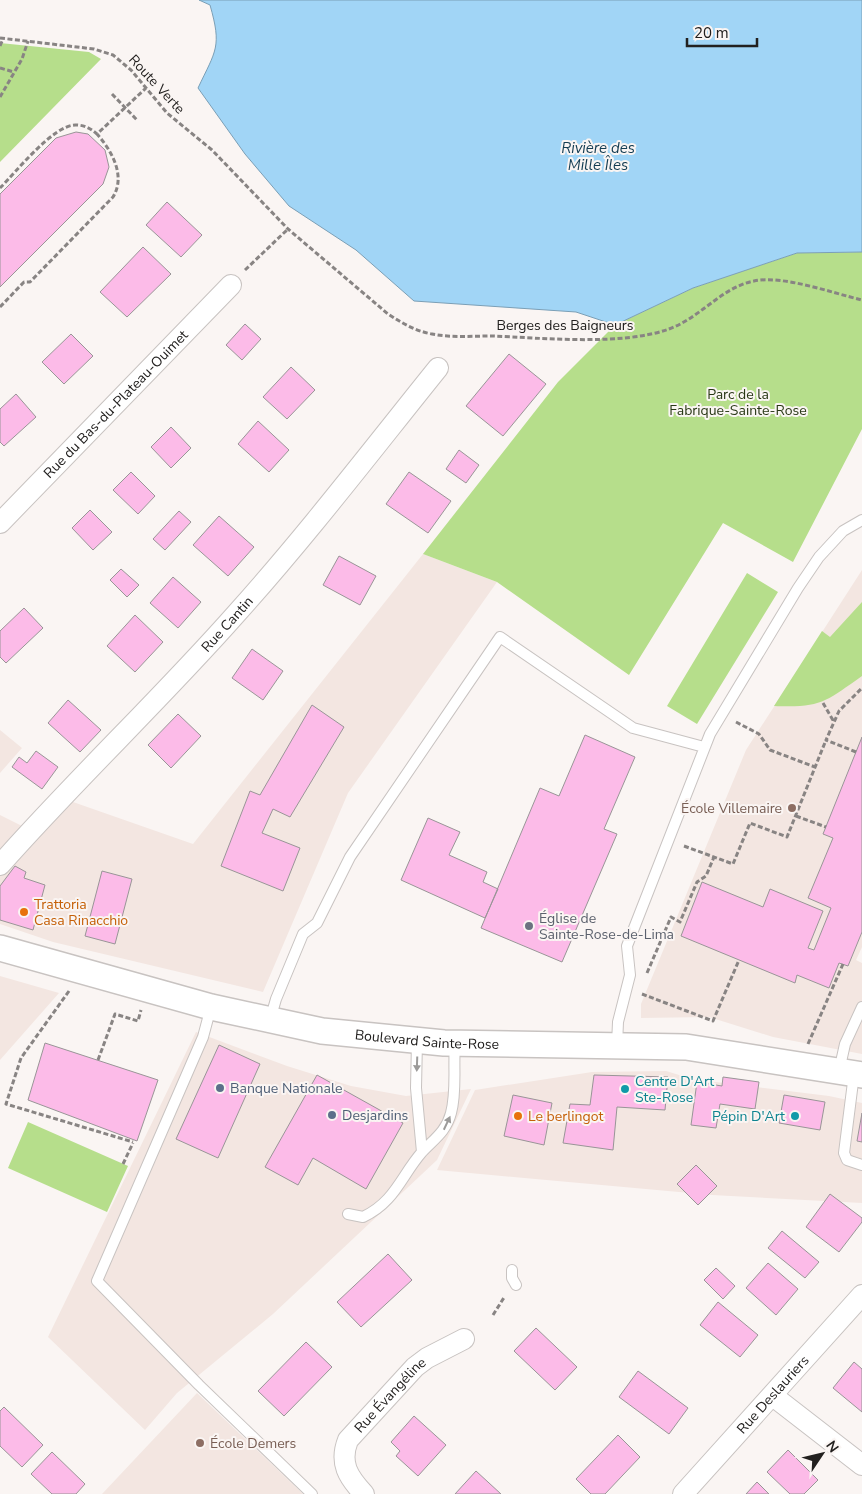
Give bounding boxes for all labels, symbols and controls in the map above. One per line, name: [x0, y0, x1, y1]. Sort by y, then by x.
scale bar: [687, 15, 757, 47]
text: 20 m: [694, 23, 729, 43]
street label: Route Verte: [124, 51, 189, 118]
water label: Rivière des Mille Îles: [561, 138, 635, 175]
street label: Berges des Baigneurs: [496, 316, 634, 335]
street label: Rue du Bas-du-Plateau-Ouimet: [40, 326, 192, 483]
park label: Parc de la Fabrique-Sainte-Rose: [669, 385, 807, 420]
street label: Rue Cantin: [197, 592, 257, 656]
place label: École Villemaire: [681, 799, 782, 818]
marker: École Villemaire: [786, 802, 798, 814]
place label: Trattoria Casa Rinacchio: [34, 895, 128, 930]
marker: Trattoria Casa Rinacchio: [18, 906, 30, 918]
place label: Église de Sainte-Rose-de-Lima: [539, 909, 674, 944]
marker: Église de Sainte-Rose-de-Lima: [523, 920, 535, 932]
street label: Boulevard Sainte-Rose: [354, 1025, 499, 1054]
one-way arrow: [412, 1057, 420, 1073]
place label: Centre D'Art Ste-Rose: [635, 1072, 714, 1107]
place label: Banque Nationale: [230, 1079, 343, 1098]
marker: Banque Nationale: [214, 1082, 226, 1094]
marker: Centre D'Art Ste-Rose: [619, 1083, 631, 1095]
place label: Desjardins: [342, 1106, 409, 1125]
place label: Le berlingot: [528, 1107, 603, 1126]
place label: Pépin D'Art: [712, 1107, 785, 1126]
marker: Desjardins: [326, 1109, 338, 1121]
marker: Le berlingot: [512, 1110, 524, 1122]
marker: Pépin D'Art: [789, 1110, 801, 1122]
one-way arrow: [443, 1116, 451, 1130]
street label: Rue Deslauriers: [733, 1351, 814, 1438]
street label: Rue Évangéline: [350, 1353, 430, 1437]
north arrow: [797, 1429, 847, 1479]
place label: École Demers: [210, 1434, 297, 1453]
marker: École Demers: [194, 1437, 206, 1449]
text: N: [821, 1437, 843, 1457]

